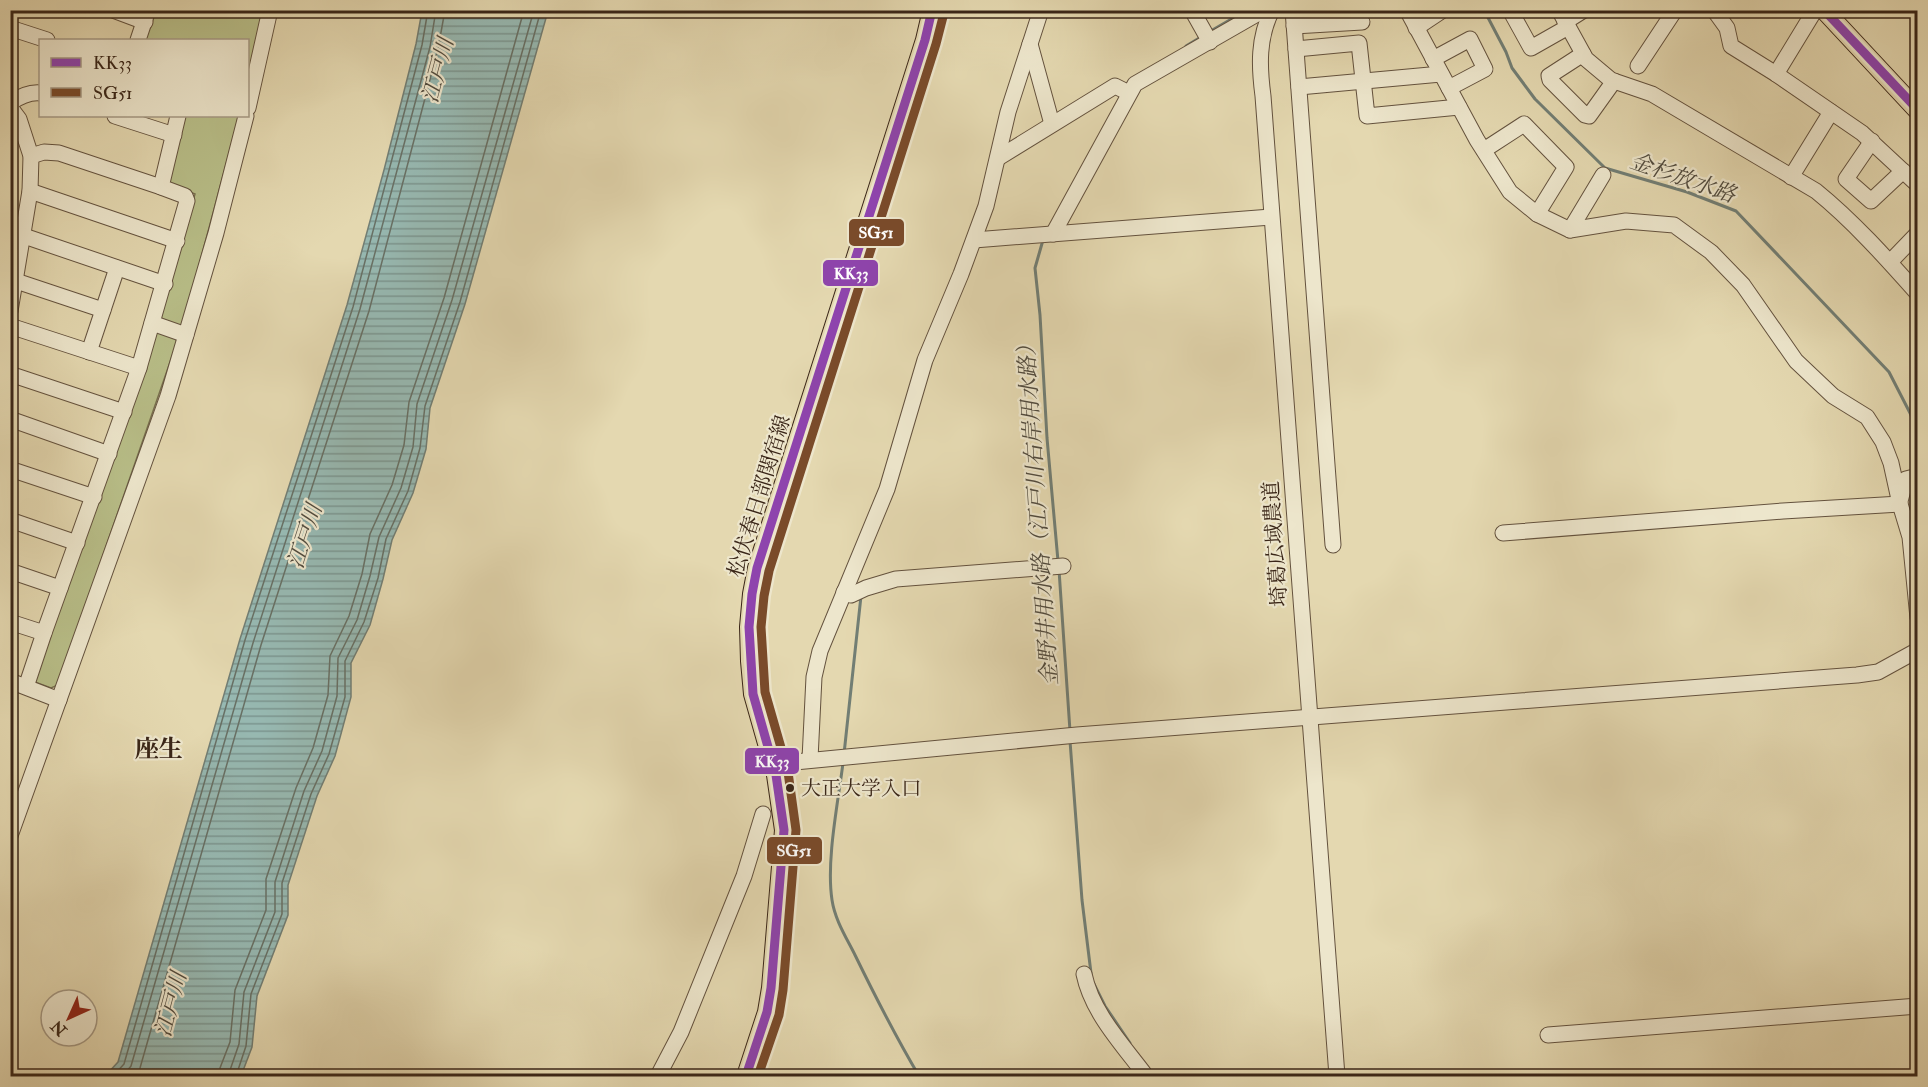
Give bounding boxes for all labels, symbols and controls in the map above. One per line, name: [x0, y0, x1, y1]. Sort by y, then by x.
water label: 江戸川: [416, 33, 461, 106]
legend: [39, 39, 249, 117]
text: KK33: [93, 52, 132, 75]
text: SG51: [93, 82, 132, 105]
water label: 金杉放水路: [1626, 147, 1741, 210]
line badge: SG51: [848, 218, 905, 247]
text: SG51: [858, 223, 894, 243]
line badge: KK33: [822, 259, 879, 287]
text: KK33: [834, 264, 868, 284]
water label: 金野井用水路（江戸川右岸用水路）: [1012, 333, 1064, 686]
street label: 松伏春日部関宿線: [722, 412, 797, 580]
street label: 埼葛広域農道: [1258, 480, 1293, 608]
water label: 江戸川: [281, 499, 329, 572]
district label: 座生: [135, 734, 183, 765]
line badge: KK33: [744, 747, 800, 775]
text: KK33: [755, 752, 789, 772]
place label: 大正大学入口: [801, 776, 921, 801]
marker: 大正大学入口: [784, 782, 796, 794]
line badge: SG51: [766, 836, 823, 865]
text: SG51: [776, 841, 812, 861]
water label: 江戸川: [149, 967, 194, 1040]
north arrow: [39, 988, 99, 1048]
text: N: [46, 1015, 72, 1041]

